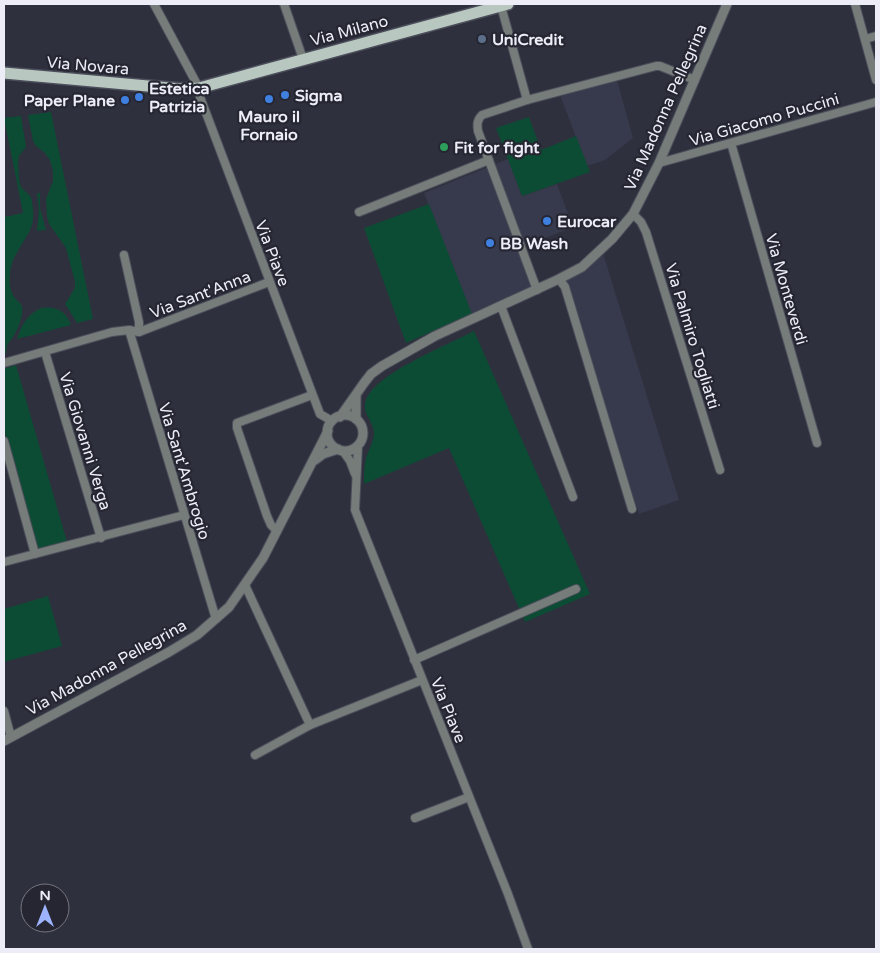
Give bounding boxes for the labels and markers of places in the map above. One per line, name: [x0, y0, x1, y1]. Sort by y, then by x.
place label: UniCredit: [492, 30, 564, 50]
marker: UniCredit: [476, 33, 488, 45]
place label: Estetica Patrizia: [149, 79, 209, 117]
place label: Sigma: [295, 86, 342, 106]
marker: Sigma: [279, 89, 291, 101]
place label: Paper Plane: [24, 91, 115, 111]
marker: Estetica Patrizia: [133, 91, 145, 103]
marker: Mauro il Fornaio: [263, 93, 275, 105]
marker: Paper Plane: [119, 94, 131, 106]
place label: Mauro il Fornaio: [238, 107, 300, 145]
place label: Fit for fight: [454, 138, 540, 158]
marker: Fit for fight: [438, 141, 450, 153]
place label: Eurocar: [557, 212, 617, 232]
marker: Eurocar: [541, 215, 553, 227]
place label: BB Wash: [500, 234, 568, 254]
marker: BB Wash: [484, 237, 496, 249]

